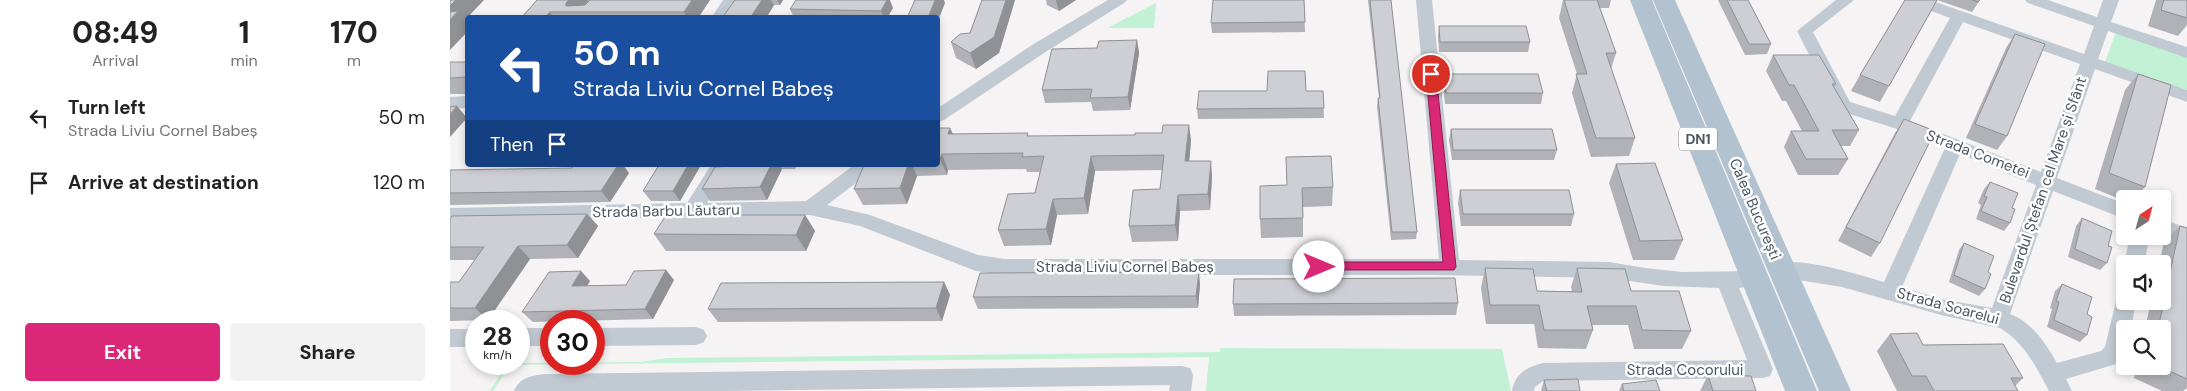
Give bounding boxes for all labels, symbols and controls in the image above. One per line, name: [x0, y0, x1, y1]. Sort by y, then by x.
text: 08:49: [72, 13, 158, 52]
text: 1: [239, 13, 250, 52]
text: 170: [330, 13, 378, 52]
text: 50 m: [573, 30, 661, 76]
icon: left: [490, 35, 555, 100]
text: Arrival: [92, 50, 139, 71]
text: min: [231, 50, 258, 71]
text: m: [347, 50, 361, 71]
pin: [1410, 53, 1452, 95]
icon: arrive: [1417, 60, 1445, 88]
text: Strada Liviu Cornel Babeș: [573, 74, 834, 103]
street label: Bulevardul Ștefan cel Mare și Sfânt: [1995, 74, 2091, 306]
text: Turn left: [68, 95, 146, 120]
icon: left: [25, 104, 53, 132]
text: 50 m: [378, 105, 425, 130]
text: Strada Liviu Cornel Babeș: [68, 120, 258, 141]
street label: Strada Cometei: [1924, 125, 2032, 183]
road number: DN1: [1679, 128, 1717, 150]
icon: arrive: [543, 130, 571, 158]
text: Then: [490, 132, 533, 157]
street label: Calea București: [1725, 155, 1785, 263]
icon: arrive: [25, 169, 53, 197]
text: Arrive at destination: [68, 170, 259, 195]
text: 120 m: [373, 170, 425, 195]
north arrow: [2116, 190, 2171, 245]
map controls: [2116, 190, 2171, 375]
street label: Strada Barbu Lăutaru: [592, 200, 740, 222]
position arrow: [1292, 240, 1344, 292]
button: sound: [2116, 255, 2171, 310]
street label: Strada Liviu Cornel Babeș: [1036, 257, 1214, 277]
street label: Strada Soarelui: [1895, 283, 2001, 329]
speed limit sign: 30: [540, 310, 605, 375]
text: 28: [482, 320, 513, 353]
button: search: [2116, 320, 2171, 375]
button: Exit: [25, 323, 220, 381]
button: Share: [230, 323, 425, 381]
text: km/h: [483, 347, 512, 363]
street label: Strada Cocorului: [1627, 360, 1743, 380]

